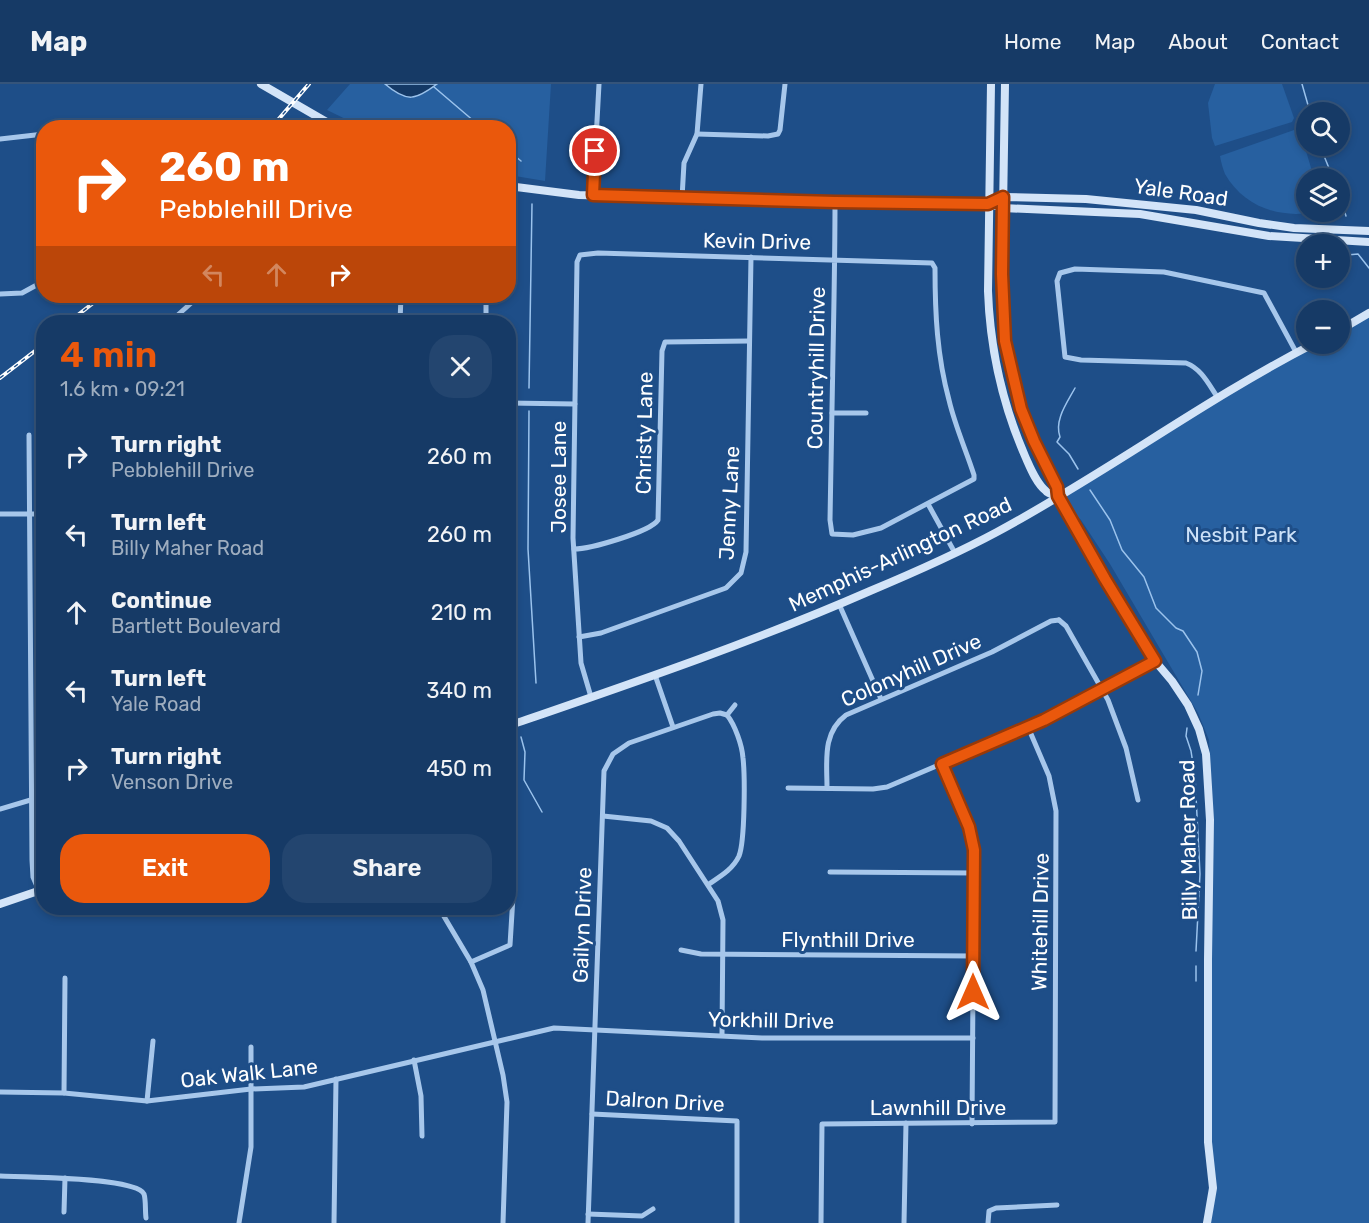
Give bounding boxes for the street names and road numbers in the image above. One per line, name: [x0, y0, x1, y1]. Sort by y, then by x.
street label: Yale Road: [1132, 173, 1230, 211]
street label: Kevin Drive: [703, 228, 811, 254]
street label: Countryhill Drive: [802, 286, 830, 450]
street label: Christy Lane: [630, 371, 658, 495]
street label: Josee Lane: [546, 421, 571, 533]
street label: Jenny Lane: [714, 445, 744, 561]
street label: Memphis-Arlington Road: [785, 491, 1015, 617]
street label: Colonyhill Drive: [837, 628, 985, 712]
street label: Billy Maher Road: [1174, 759, 1202, 921]
street label: Whitehill Drive: [1026, 853, 1054, 991]
street label: Gailyn Drive: [567, 867, 597, 983]
street label: Flynthill Drive: [781, 927, 915, 952]
street label: Yorkhill Drive: [708, 1006, 834, 1034]
street label: Oak Walk Lane: [179, 1053, 319, 1093]
street label: Dalron Drive: [605, 1085, 725, 1117]
street label: Lawnhill Drive: [870, 1095, 1006, 1120]

